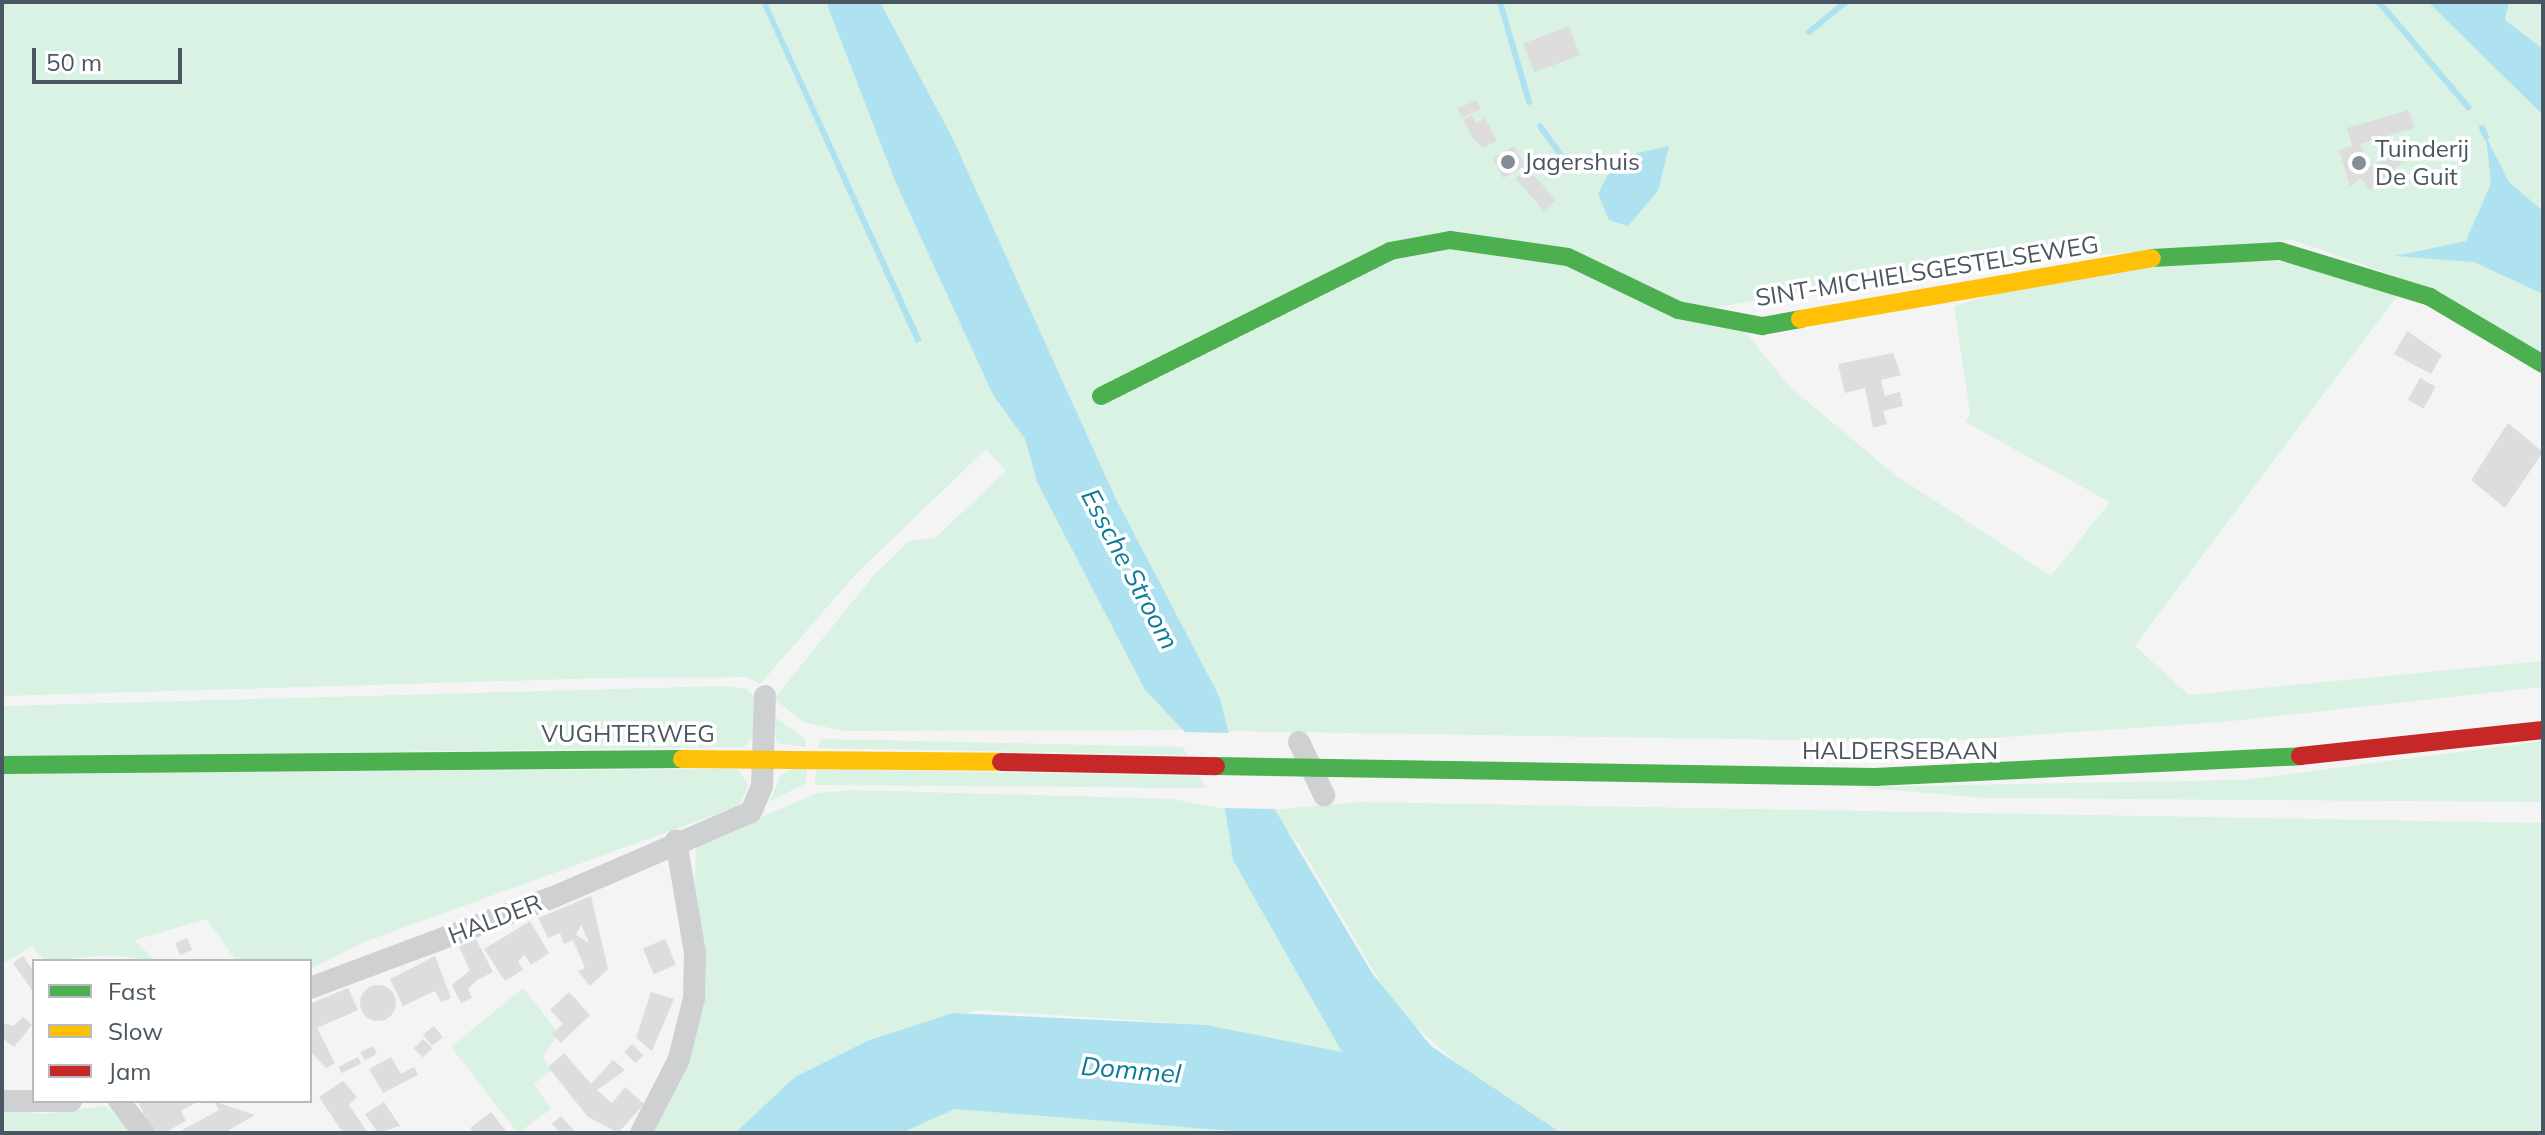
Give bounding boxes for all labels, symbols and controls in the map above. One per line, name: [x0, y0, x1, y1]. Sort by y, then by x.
scale bar: [36, 32, 186, 82]
text: 50 m: [46, 47, 102, 77]
place label: Tuinderij De Guit: [2375, 135, 2469, 191]
place label: Jagershuis: [1524, 148, 1640, 176]
marker: Jagershuis: [1499, 153, 1517, 171]
marker: Tuinderij De Guit: [2350, 154, 2368, 172]
street label: SINT-MICHIELSGESTELSEWEG: [1754, 230, 2100, 312]
water label: Essche Stroom: [1075, 484, 1185, 654]
street label: VUGHTERWEG: [541, 720, 715, 748]
street label: HALDERSEBAAN: [1802, 737, 1998, 765]
street label: HALDER: [444, 888, 546, 950]
legend: [32, 959, 312, 1103]
text: Fast: [108, 976, 156, 1006]
text: Slow: [108, 1016, 163, 1046]
water label: Dommel: [1080, 1050, 1182, 1090]
text: Jam: [108, 1056, 151, 1086]

